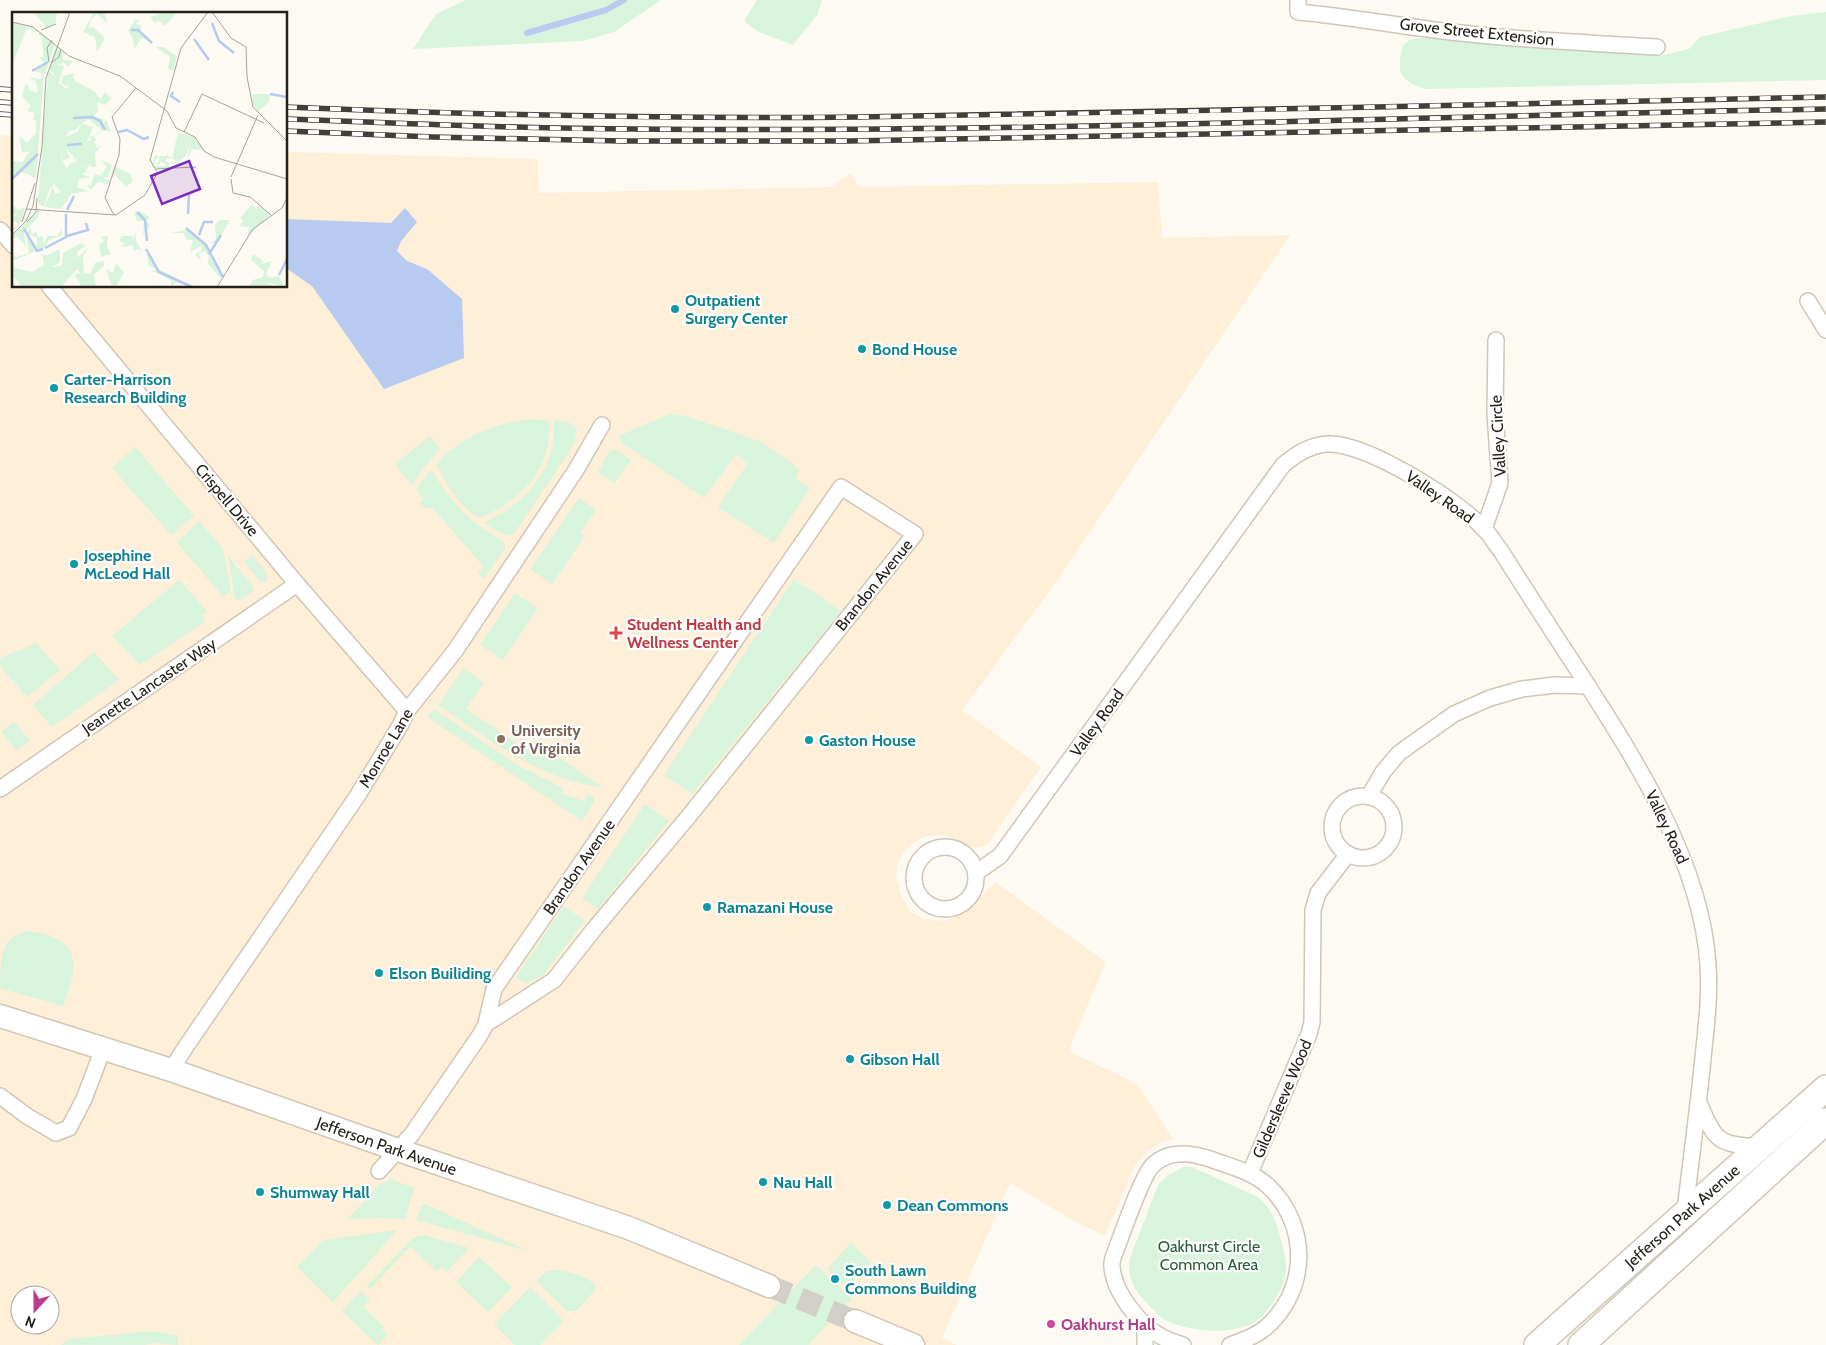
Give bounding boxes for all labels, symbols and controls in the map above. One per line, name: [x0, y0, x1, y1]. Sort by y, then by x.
inset map: [12, 12, 288, 288]
street label: Grove Street Extension: [1399, 14, 1555, 50]
place label: Outpatient Surgery Center: [685, 291, 788, 328]
marker: Outpatient Surgery Center: [669, 303, 681, 315]
place label: Bond House: [872, 340, 957, 359]
marker: Bond House: [856, 343, 868, 355]
place label: Carter-Harrison Research Building: [64, 370, 186, 407]
marker: Carter-Harrison Research Building: [48, 382, 60, 394]
street label: Valley Circle: [1486, 395, 1510, 477]
street label: Crispell Drive: [191, 460, 263, 540]
street label: Valley Road: [1402, 467, 1478, 527]
street label: Brandon Avenue: [831, 536, 917, 634]
place label: Josephine McLeod Hall: [83, 546, 170, 583]
marker: Josephine McLeod Hall: [68, 558, 80, 570]
place label: Student Health and Wellness Center: [627, 615, 761, 652]
marker: Student Health and Wellness Center: [609, 626, 623, 640]
street label: Jeanette Lancaster Way: [77, 634, 220, 739]
street label: Valley Road: [1066, 686, 1128, 760]
street label: Monroe Lane: [355, 705, 417, 791]
place label: University of Virginia: [511, 721, 581, 758]
place label: Gaston House: [819, 731, 916, 750]
marker: University of Virginia: [495, 733, 507, 745]
marker: Gaston House: [803, 734, 815, 746]
street label: Valley Road: [1642, 787, 1692, 867]
street label: Brandon Avenue: [539, 816, 619, 918]
place label: Ramazani House: [717, 898, 833, 917]
marker: Ramazani House: [701, 901, 713, 913]
place label: Elson Builiding: [389, 964, 491, 983]
marker: Elson Builiding: [373, 967, 385, 979]
street label: Gildersleeve Wood: [1248, 1037, 1316, 1161]
place label: Gibson Hall: [860, 1050, 940, 1069]
marker: Gibson Hall: [844, 1053, 856, 1065]
street label: Jefferson Park Avenue: [313, 1112, 459, 1179]
street label: Jefferson Park Avenue: [1620, 1160, 1743, 1273]
place label: Nau Hall: [773, 1173, 832, 1192]
marker: Nau Hall: [757, 1176, 769, 1188]
place label: Shumway Hall: [270, 1183, 370, 1202]
marker: Shumway Hall: [254, 1186, 266, 1198]
place label: Dean Commons: [897, 1196, 1009, 1215]
marker: Dean Commons: [881, 1199, 893, 1211]
park label: Oakhurst Circle Common Area: [1158, 1237, 1260, 1274]
place label: South Lawn Commons Building: [845, 1261, 976, 1298]
marker: South Lawn Commons Building: [829, 1273, 841, 1285]
north arrow: [10, 1285, 60, 1335]
text: N: [22, 1312, 38, 1332]
place label: Oakhurst Hall: [1061, 1315, 1155, 1334]
marker: Oakhurst Hall: [1045, 1318, 1057, 1330]

